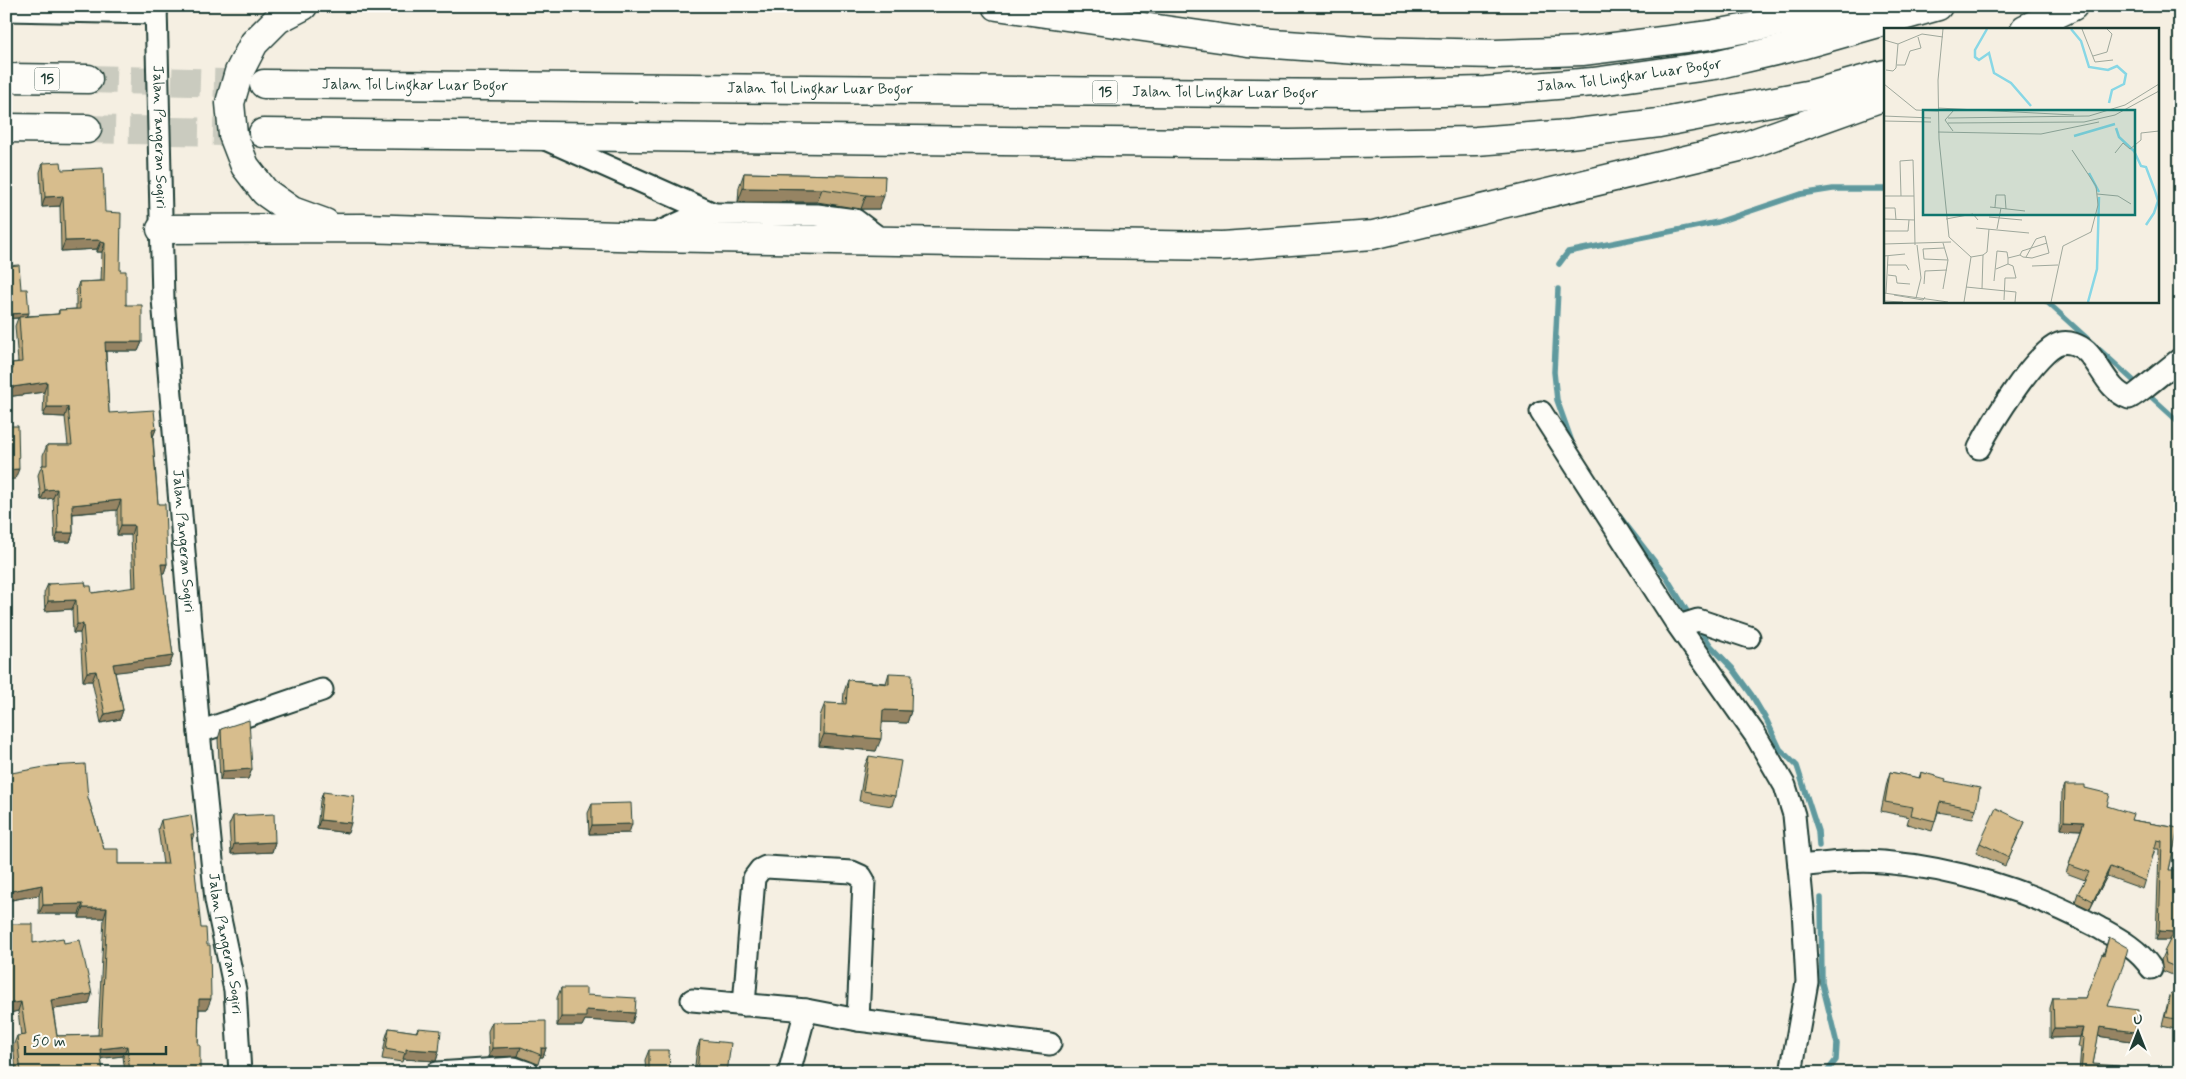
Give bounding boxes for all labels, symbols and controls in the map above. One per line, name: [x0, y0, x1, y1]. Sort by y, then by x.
inset map: [1884, 28, 2158, 302]
street label: Jalan Tol Lingkar Luar Bogor: [1536, 54, 1724, 97]
street label: Jalan Pangeran Sogiri: [147, 65, 171, 209]
road number: 15: [34, 68, 60, 90]
street label: Jalan Tol Lingkar Luar Bogor: [322, 75, 508, 97]
street label: Jalan Tol Lingkar Luar Bogor: [727, 78, 913, 101]
road number: 15: [1092, 80, 1118, 104]
street label: Jalan Tol Lingkar Luar Bogor: [1132, 82, 1318, 105]
street label: Jalan Pangeran Sogiri: [167, 469, 199, 614]
street label: Jalan Pangeran Sogiri: [203, 872, 246, 1015]
north arrow: [2114, 1006, 2164, 1056]
text: U: [2133, 1011, 2143, 1029]
scale bar: [25, 1024, 166, 1056]
text: 50 m: [32, 1032, 66, 1052]

